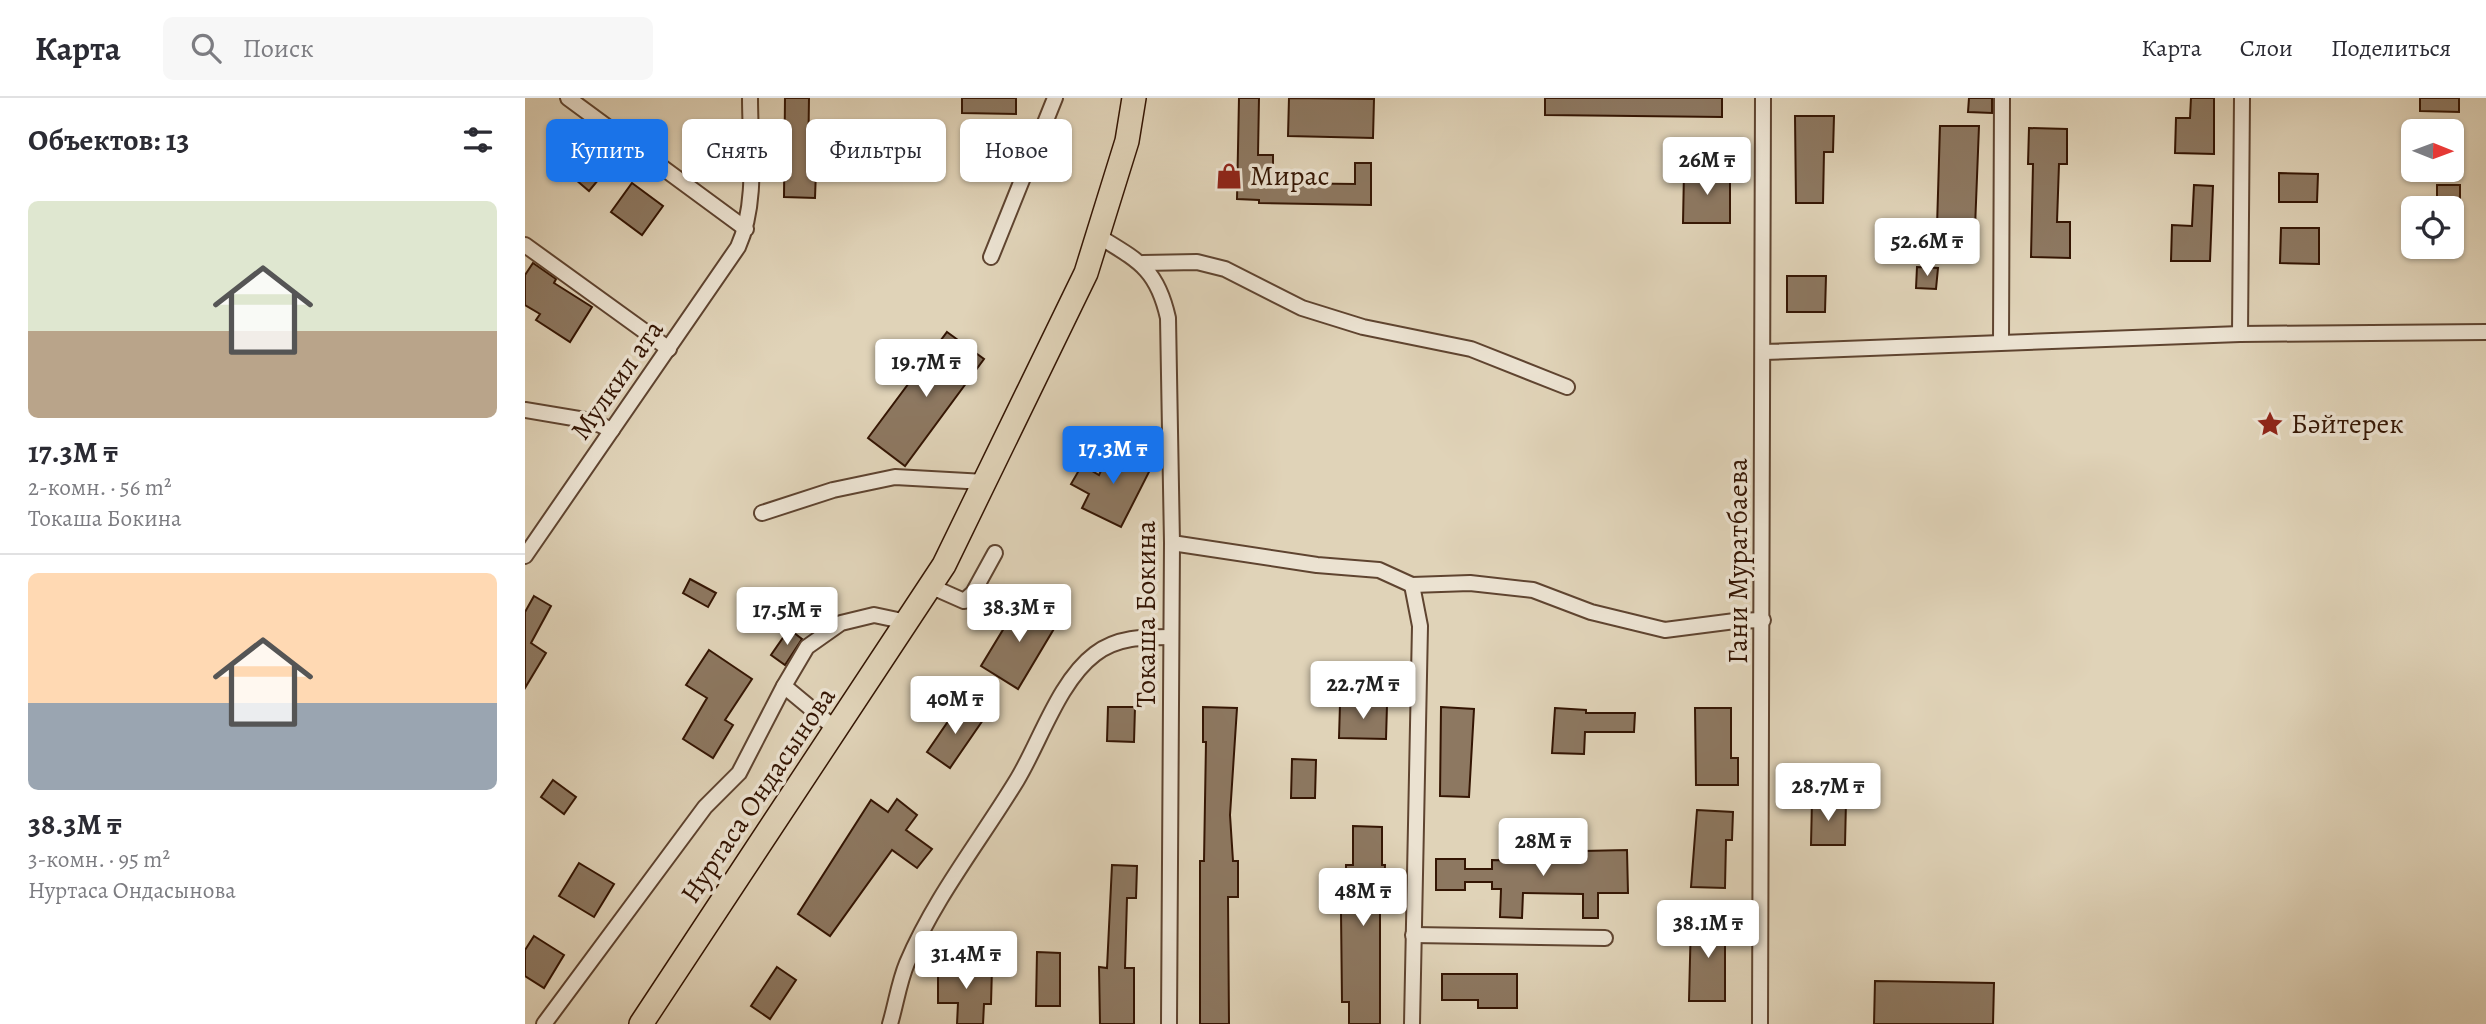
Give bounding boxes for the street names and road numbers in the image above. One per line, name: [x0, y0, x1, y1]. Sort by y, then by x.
street label: Мулкил ата: [562, 312, 672, 448]
street label: Гани Муратбаева: [1719, 458, 1757, 664]
street label: Токаша Бокина: [1127, 520, 1165, 708]
street label: Нуртаса Ондасынова: [671, 679, 845, 911]

